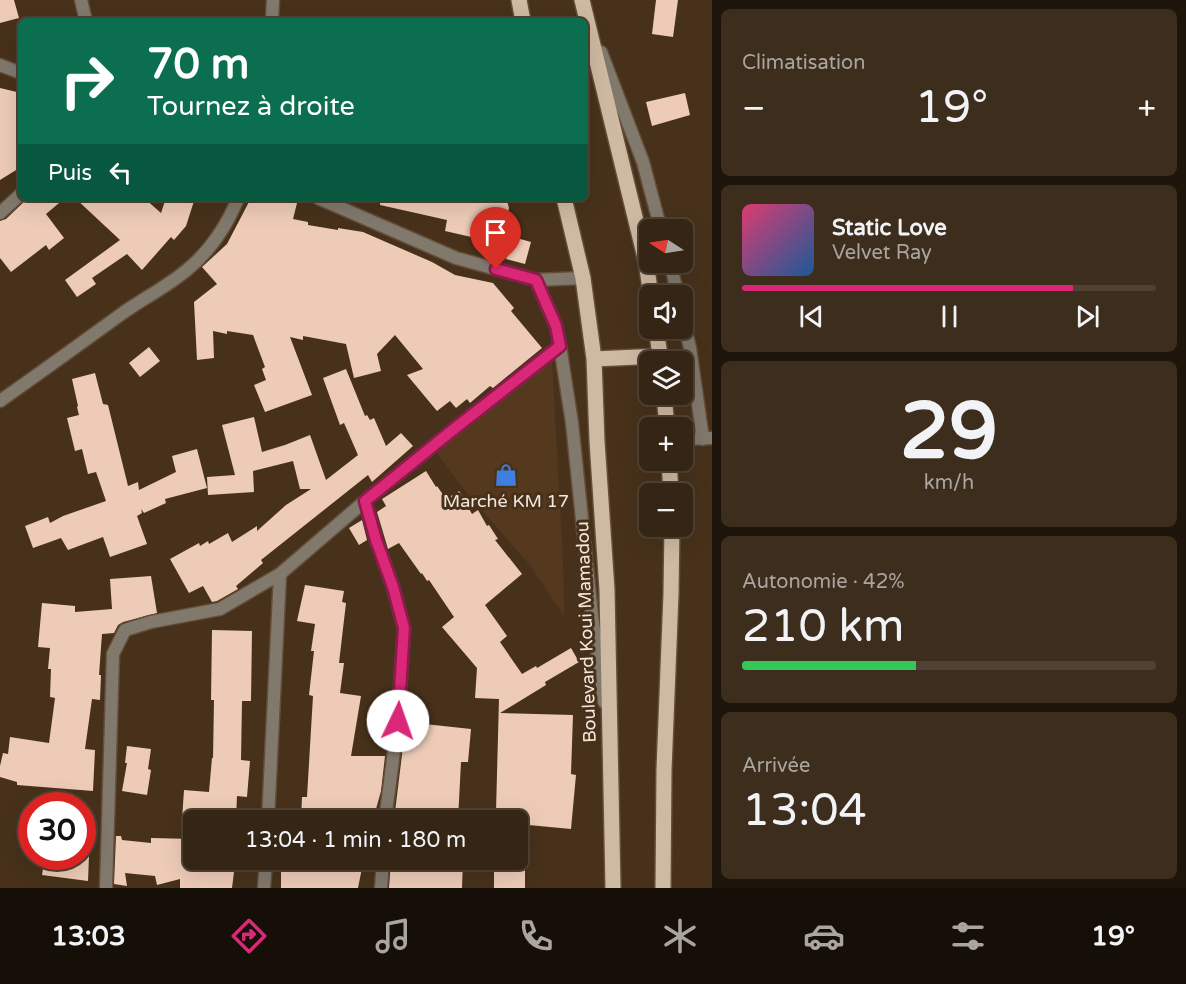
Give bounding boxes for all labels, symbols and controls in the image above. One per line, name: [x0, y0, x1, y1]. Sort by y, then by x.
text: 70 m: [147, 39, 249, 90]
icon: right: [48, 42, 126, 120]
text: Climatisation: [742, 51, 865, 75]
text: 19°: [915, 81, 988, 135]
text: −: [742, 89, 766, 128]
text: +: [1137, 89, 1156, 128]
text: Tournez à droite: [147, 90, 355, 123]
icon: left: [104, 156, 137, 189]
text: Puis: [48, 160, 92, 186]
pin: [470, 207, 521, 269]
text: Static Love: [832, 215, 947, 241]
icon: arrive: [479, 216, 512, 249]
north arrow: [639, 219, 693, 273]
map controls: [639, 219, 693, 537]
text: Velvet Ray: [832, 241, 932, 265]
button: sound: [639, 285, 693, 339]
icon: previous: [795, 300, 828, 333]
icon: pause: [933, 300, 966, 333]
icon: next: [1071, 300, 1104, 333]
button: layers: [639, 351, 693, 405]
text: 29: [900, 385, 998, 479]
button: +: [639, 417, 693, 471]
shop icon: Marché KM 17: [493, 462, 519, 488]
text: km/h: [924, 471, 974, 495]
button: −: [639, 483, 693, 537]
place label: Marché KM 17: [443, 490, 569, 512]
street label: Boulevard Koui Mamadou: [571, 521, 601, 743]
text: Autonomie · 42%: [742, 570, 904, 594]
text: 210 km: [742, 600, 904, 654]
position arrow: [366, 689, 430, 753]
text: Arrivée: [742, 754, 810, 778]
text: 13:04: [742, 784, 867, 838]
speed limit sign: 30: [18, 792, 96, 870]
text: 13:04 · 1 min · 180 m: [245, 827, 466, 853]
icon: directions: [228, 915, 270, 957]
icon: music: [372, 915, 414, 957]
icon: phone: [515, 915, 557, 957]
icon: climate: [659, 915, 701, 957]
icon: car: [803, 915, 845, 957]
icon: filters: [947, 915, 989, 957]
text: 13:03: [51, 920, 126, 953]
text: 19°: [1091, 920, 1135, 953]

